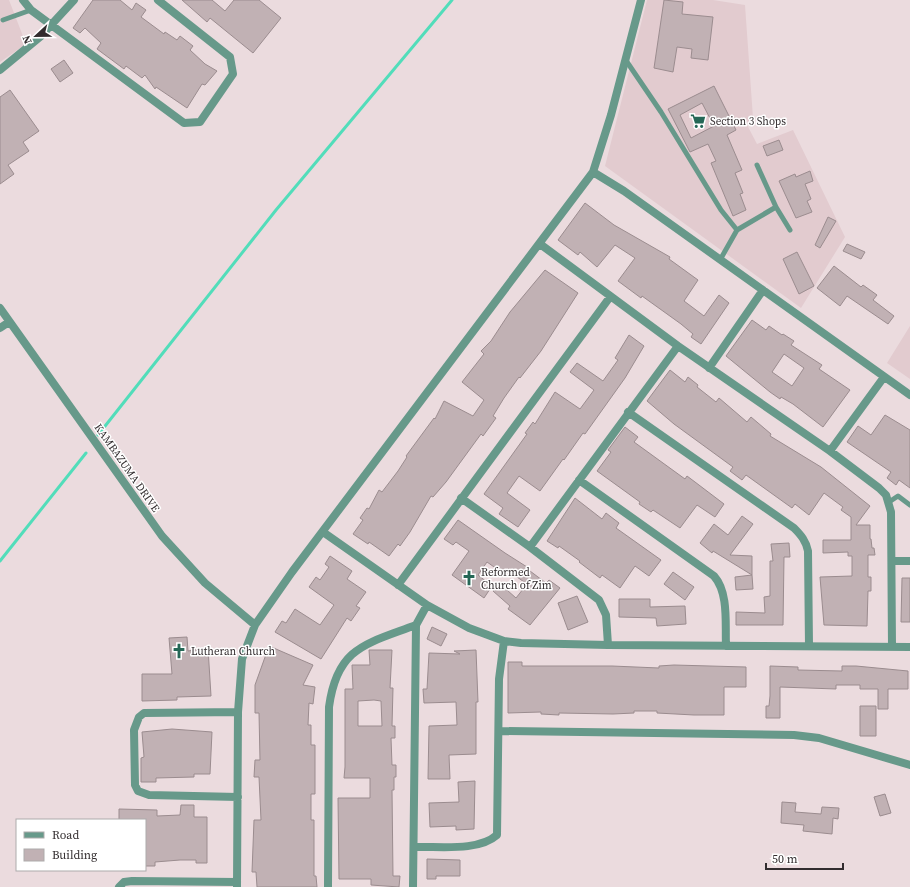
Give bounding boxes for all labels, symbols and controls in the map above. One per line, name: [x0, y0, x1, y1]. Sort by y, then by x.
north arrow: [16, 16, 56, 56]
text: N: [19, 33, 36, 46]
supermarket icon: Section 3 Shops: [689, 112, 707, 130]
place label: Section 3 Shops: [710, 114, 786, 129]
street label: KAMBAZUMA DRIVE: [91, 421, 163, 515]
place label: Reformed Church of Zim: [481, 565, 552, 593]
church icon: Reformed Church of Zim: [460, 569, 478, 587]
church icon: Lutheran Church: [170, 642, 188, 660]
place label: Lutheran Church: [191, 644, 276, 659]
legend: [16, 819, 146, 871]
text: Road: [52, 827, 79, 843]
scale bar: [766, 845, 843, 871]
text: Building: [52, 847, 97, 863]
text: 50 m: [772, 851, 798, 867]

